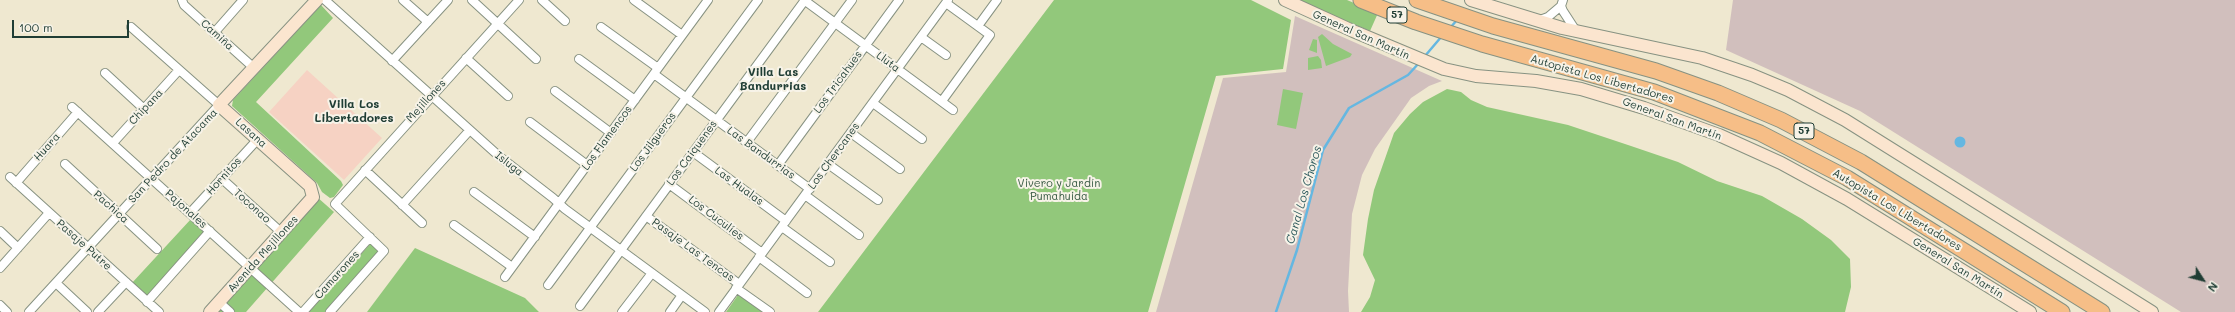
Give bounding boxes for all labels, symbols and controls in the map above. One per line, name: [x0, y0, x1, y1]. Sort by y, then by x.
road number: 57: [1387, 7, 1407, 23]
street label: General San Martín: [1310, 8, 1412, 62]
scale bar: [14, 12, 131, 38]
street label: Camiña: [198, 17, 236, 53]
text: 100 m: [19, 19, 53, 35]
street label: Los Tricahues: [811, 48, 865, 116]
street label: Lluta: [873, 49, 903, 75]
street label: Autopista Los Libertadores: [1529, 52, 1675, 106]
district label: Villa Las Bandurrias: [740, 65, 806, 93]
street label: Mejillones: [403, 77, 449, 125]
street label: Chipana: [126, 86, 166, 128]
street label: General San Martín: [1621, 95, 1723, 143]
district label: Villa Los Libertadores: [314, 97, 394, 125]
street label: Los Flamencos: [579, 103, 635, 173]
street label: San Pedro de Atacama: [126, 106, 220, 206]
street label: Los Jilgueros: [627, 110, 679, 174]
street label: Lasana: [233, 115, 269, 151]
street label: Los Caiquenes: [664, 118, 720, 188]
street label: Los Chercanes: [805, 120, 863, 192]
road number: 57: [1794, 123, 1814, 139]
street label: Las Bandurrias: [724, 124, 798, 182]
street label: Huara: [31, 130, 63, 164]
water label: Canal Los Choros: [1283, 144, 1325, 246]
street label: Isluga: [492, 149, 526, 179]
street label: Hornitos: [204, 154, 244, 198]
street label: Las Hualas: [712, 164, 766, 208]
street label: Autopista Los Libertadores: [1830, 166, 1964, 254]
park label: Vivero y Jardín Pumahuida: [1018, 177, 1100, 203]
street label: Toconao: [231, 186, 273, 226]
street label: Pajonales: [162, 187, 210, 231]
street label: Pachica: [91, 188, 131, 226]
street label: Los Cuculíes: [686, 193, 746, 243]
street label: Avenida Mejillones: [225, 213, 301, 295]
street label: Pasaje Las Tencas: [649, 216, 737, 284]
street label: Pasaje Putre: [54, 217, 114, 273]
street label: General San Martín: [1910, 235, 2006, 301]
street label: Camarones: [312, 248, 362, 302]
north arrow: [2183, 260, 2223, 300]
text: N: [2205, 280, 2222, 295]

